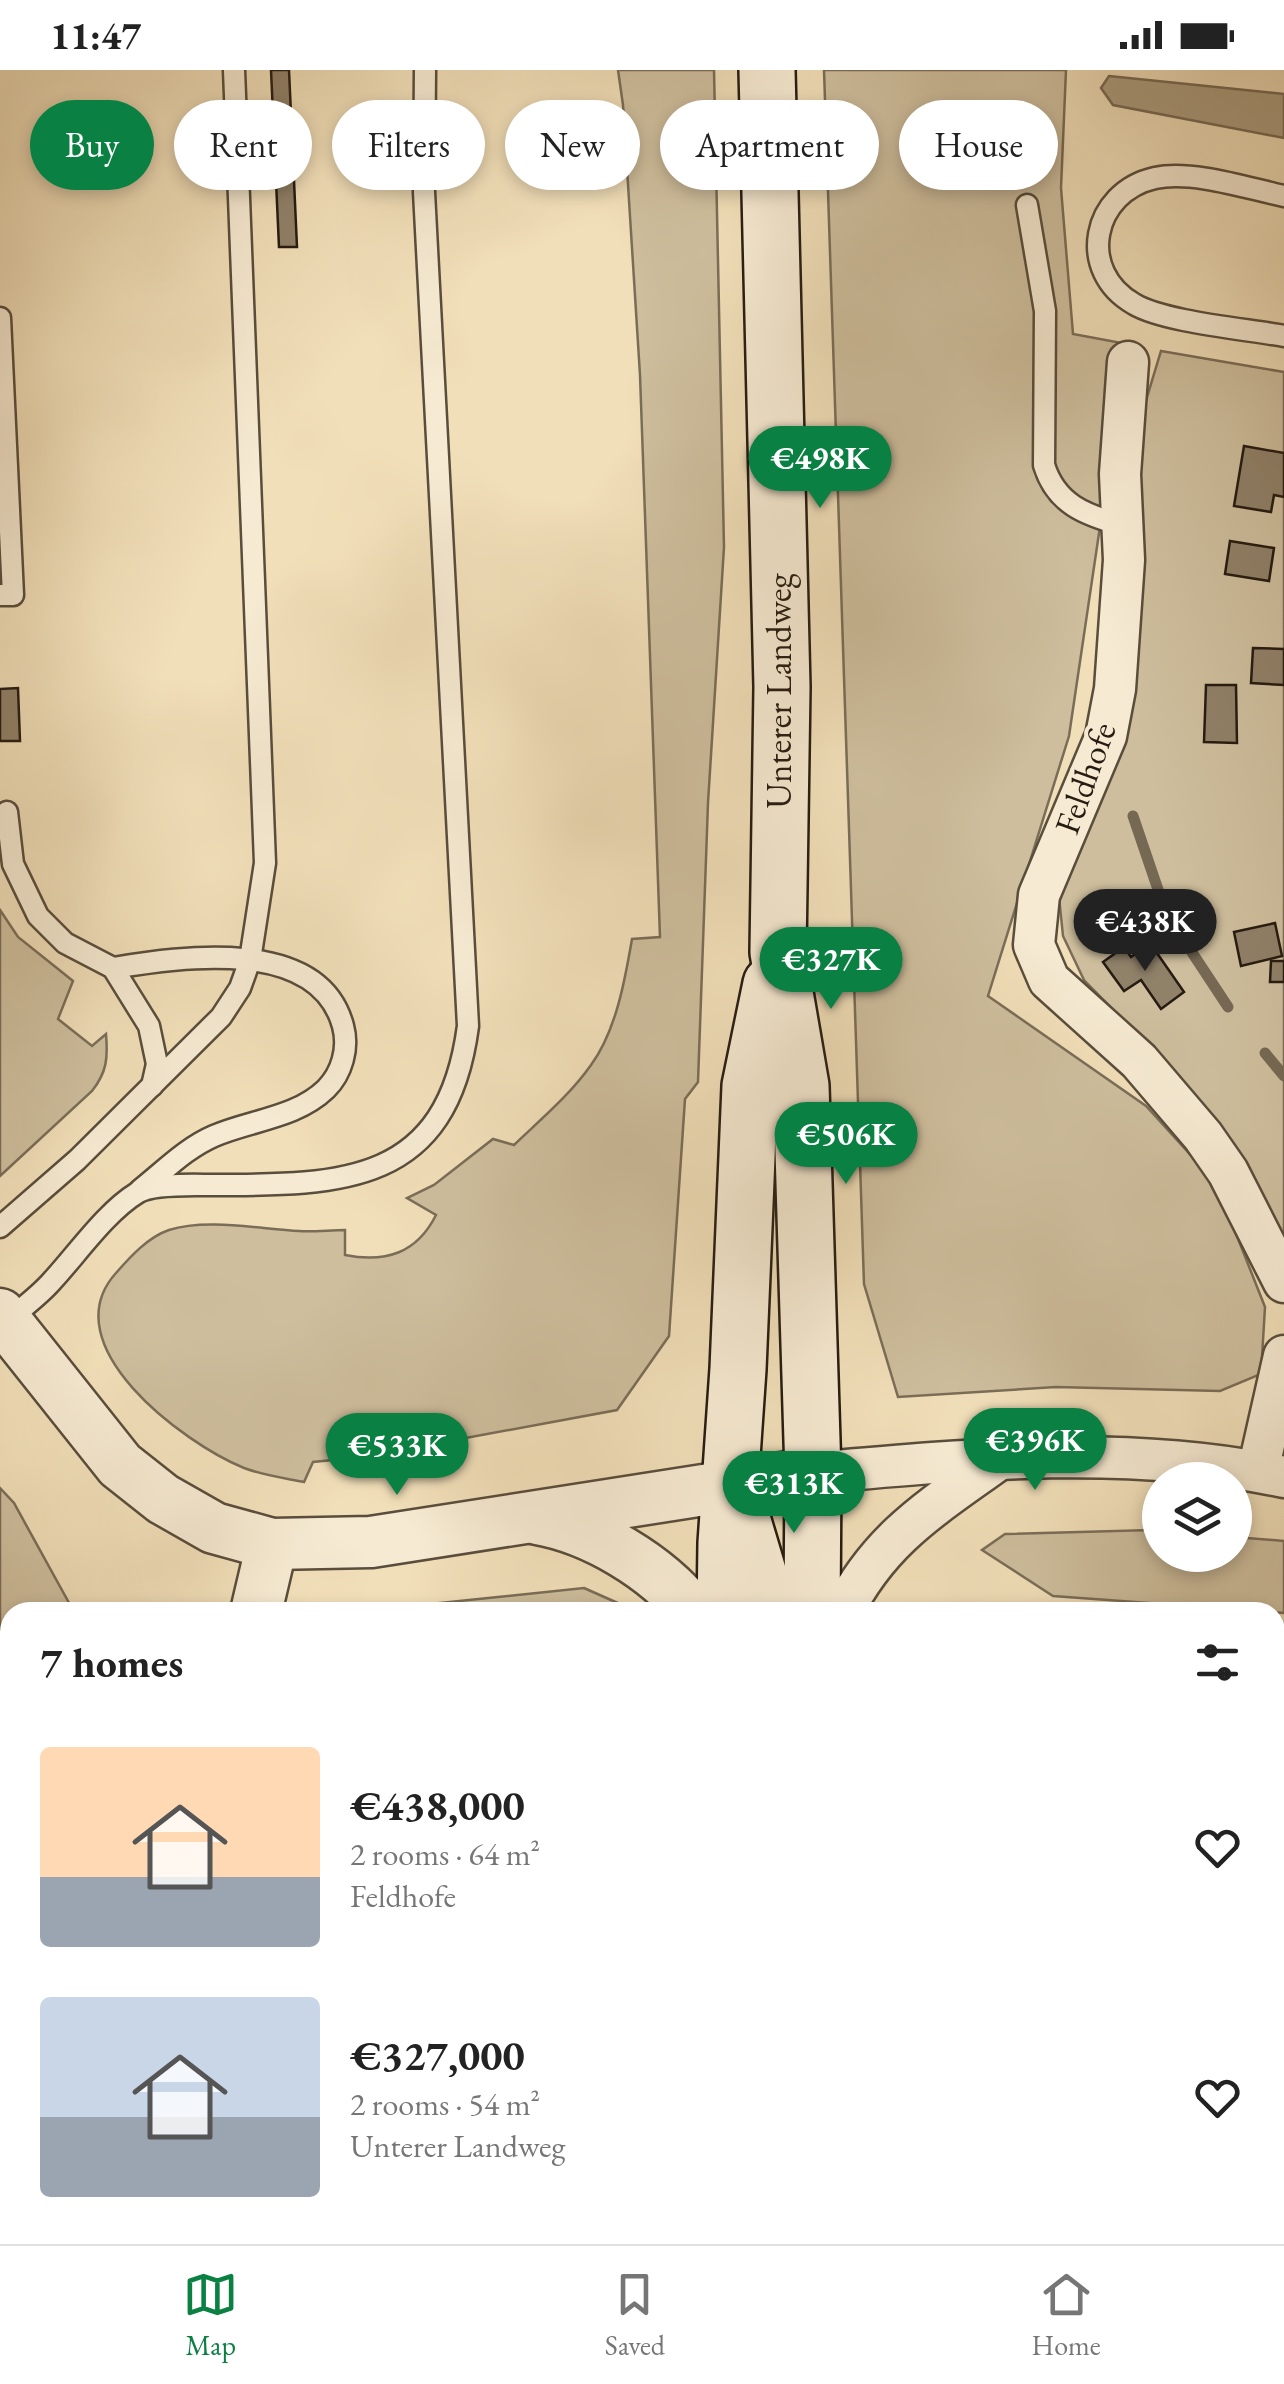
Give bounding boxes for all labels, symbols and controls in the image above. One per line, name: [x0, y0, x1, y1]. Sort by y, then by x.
text: 11:47: [50, 11, 141, 60]
chip: Buy: [30, 100, 154, 190]
chip: Rent: [174, 100, 312, 190]
chip: Filters: [332, 100, 485, 190]
chip: New: [505, 100, 640, 190]
chip: Apartment: [660, 100, 879, 190]
chip: House: [899, 100, 1058, 190]
pin: €498K: [750, 426, 890, 511]
text: €498K: [771, 437, 869, 479]
street label: Unterer Landweg: [756, 572, 801, 809]
street label: Feldhofe: [1044, 716, 1125, 840]
pin: €438K: [1075, 889, 1215, 974]
text: €438K: [1096, 900, 1194, 942]
pin: €327K: [761, 927, 901, 1012]
text: €327K: [782, 938, 880, 980]
pin: €506K: [776, 1102, 916, 1187]
text: €506K: [797, 1113, 895, 1155]
pin: €396K: [965, 1408, 1105, 1493]
pin: €533K: [327, 1413, 467, 1498]
text: €396K: [986, 1419, 1084, 1461]
text: €533K: [348, 1424, 446, 1466]
pin: €313K: [724, 1451, 864, 1536]
text: €313K: [745, 1462, 843, 1504]
map controls: [1142, 1462, 1252, 1572]
button: layers: [1142, 1462, 1252, 1572]
text: 7 homes: [40, 1635, 183, 1690]
icon: filters: [1190, 1635, 1245, 1690]
text: €438,000: [350, 1778, 525, 1833]
icon: home: [120, 1787, 240, 1907]
icon: heart: [1190, 1820, 1245, 1875]
text: 2 rooms · 64 m²: [350, 1833, 540, 1875]
text: Feldhofe: [350, 1875, 456, 1917]
text: €327,000: [350, 2028, 525, 2083]
icon: home: [120, 2037, 240, 2157]
icon: heart: [1190, 2070, 1245, 2125]
text: 2 rooms · 54 m²: [350, 2083, 540, 2125]
text: Unterer Landweg: [350, 2125, 565, 2167]
tab: Map: [183, 2267, 238, 2363]
tab: Saved: [605, 2267, 665, 2363]
tab: Home: [1031, 2267, 1101, 2363]

